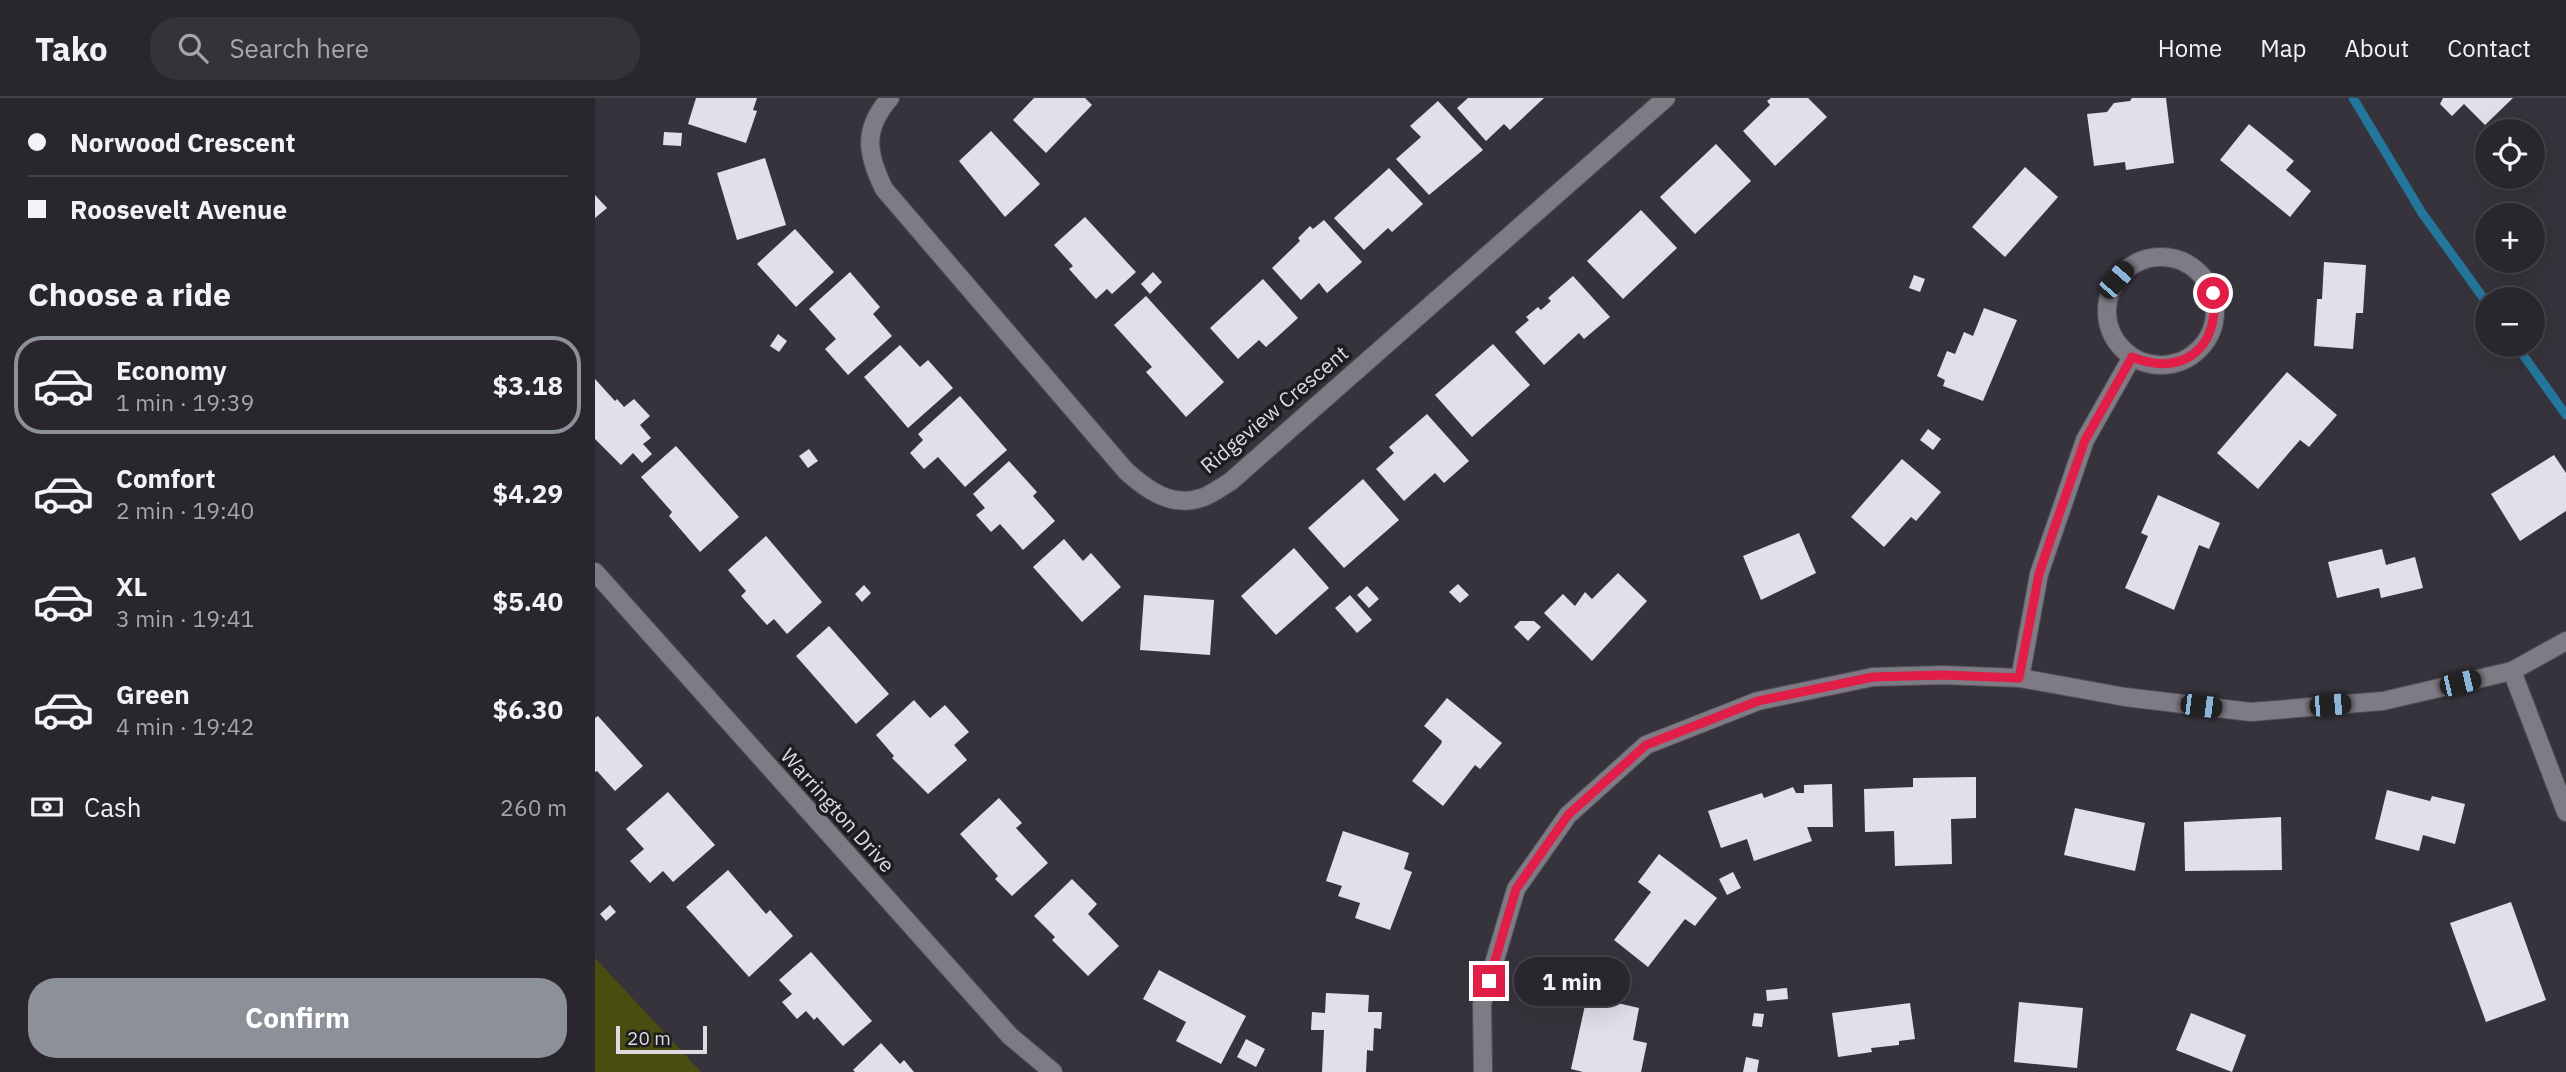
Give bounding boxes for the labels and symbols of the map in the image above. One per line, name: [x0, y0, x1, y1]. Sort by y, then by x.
car: [2095, 257, 2138, 303]
route start: [2197, 277, 2229, 309]
street label: Ridgeview Crescent: [1194, 339, 1354, 479]
car: [2438, 668, 2483, 698]
car: [2179, 693, 2224, 719]
car: [2309, 693, 2352, 717]
street label: Warrington Drive: [775, 742, 901, 878]
callout: 1 min: [1513, 956, 1629, 1006]
route end: [1473, 965, 1505, 997]
scale bar: [616, 1023, 707, 1055]

